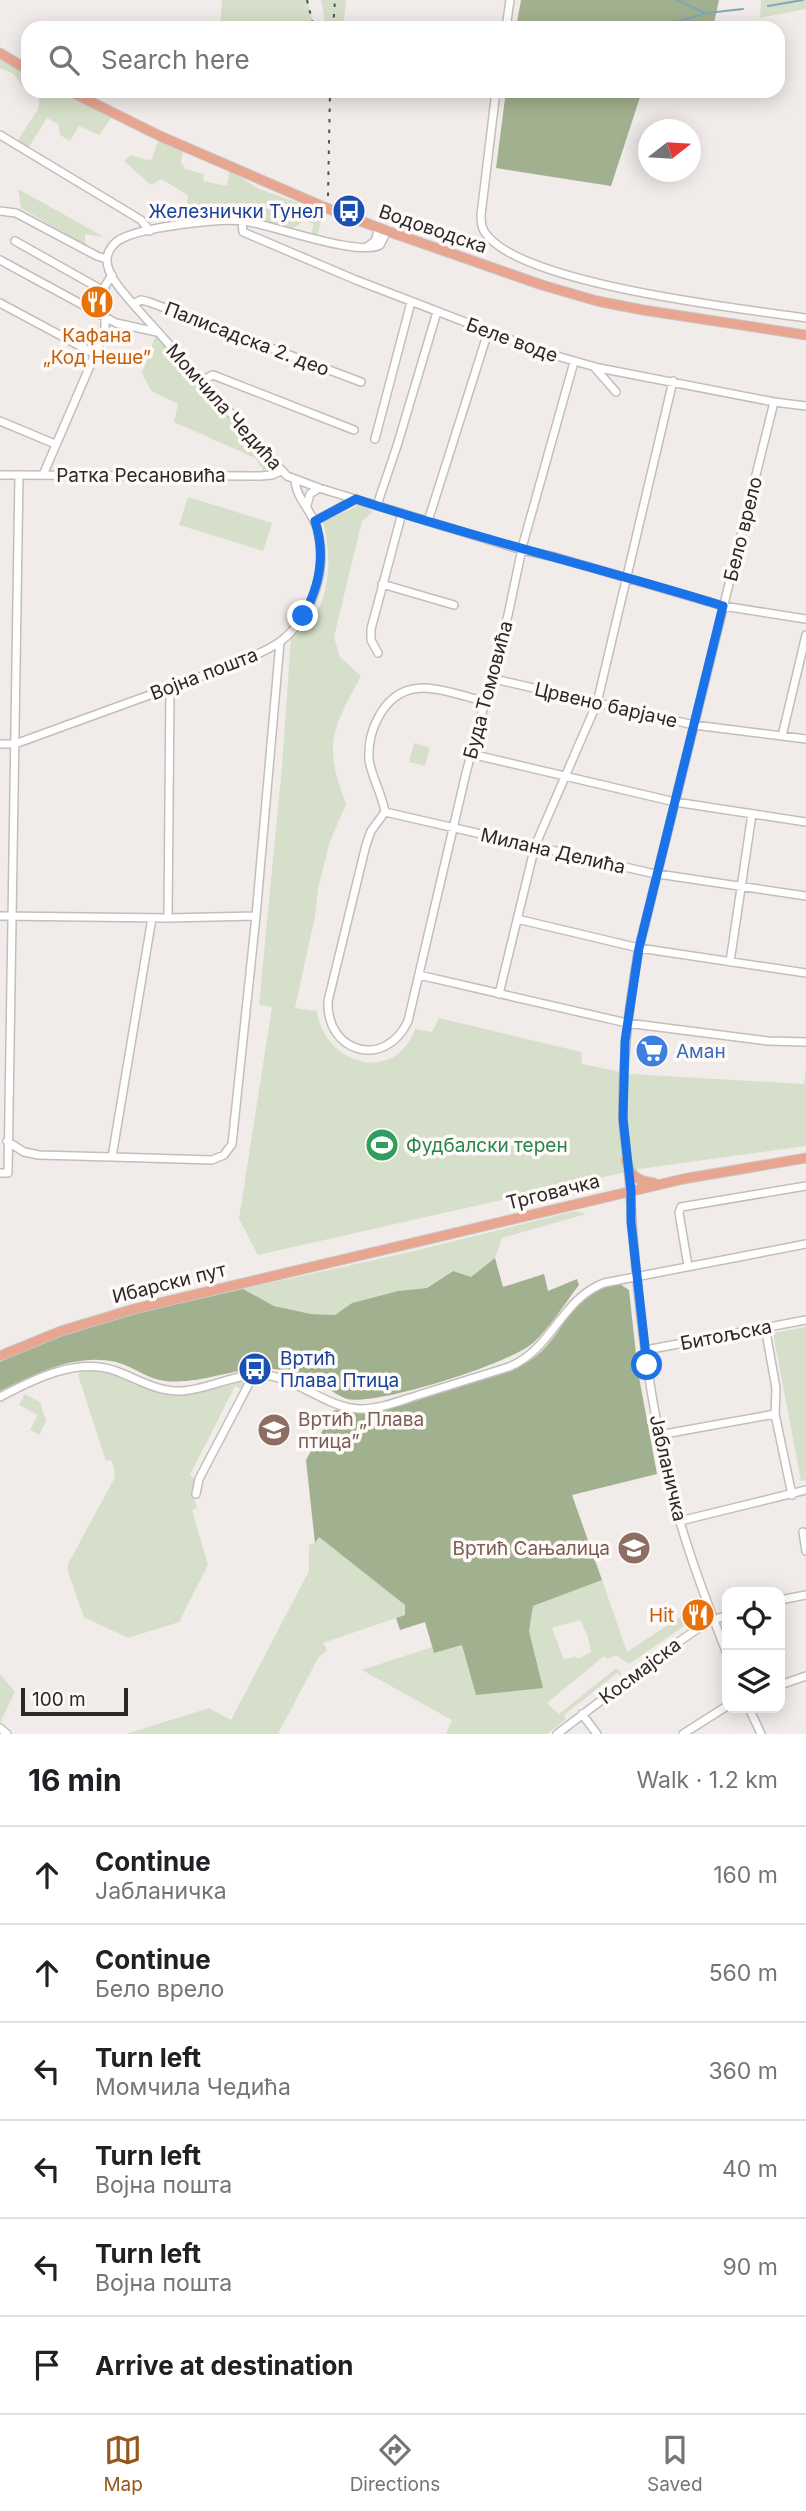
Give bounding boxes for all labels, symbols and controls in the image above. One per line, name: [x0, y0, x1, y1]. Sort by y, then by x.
search box: [21, 21, 785, 98]
icon: search: [45, 41, 83, 79]
text: Search here: [101, 44, 250, 75]
north arrow: [638, 119, 701, 182]
bus stop icon: Железнички Тунел: [330, 192, 368, 230]
place label: Железнички Тунел: [149, 200, 324, 223]
street label: Водоводска: [376, 200, 490, 258]
restaurant icon: Кафана „Код Неше”: [78, 283, 116, 321]
street label: Палисадска 2. део: [161, 297, 333, 381]
street label: Беле воде: [463, 313, 561, 367]
place label: Кафана „Код Неше”: [43, 324, 151, 369]
street label: Момчила Чедића: [161, 339, 287, 475]
street label: Ратка Ресановића: [56, 464, 226, 487]
street label: Бело врело: [719, 474, 767, 584]
route end: [287, 600, 318, 631]
street label: Буда Томовића: [459, 618, 517, 762]
street label: Војна пошта: [147, 643, 261, 705]
street label: Црвено барјаче: [532, 677, 680, 733]
street label: Милана Делића: [478, 823, 628, 879]
supermarket icon: Аман: [633, 1032, 671, 1070]
place label: Аман: [676, 1040, 726, 1063]
sports icon: Фудбалски терен: [363, 1126, 401, 1164]
place label: Фудбалски терен: [406, 1134, 568, 1157]
street label: Трговачка: [504, 1169, 602, 1215]
street label: Ибарски пут: [110, 1258, 228, 1308]
street label: Битољска: [678, 1315, 774, 1355]
place label: Вртић Плава Птица: [280, 1347, 399, 1392]
route start: [631, 1349, 662, 1380]
bus stop icon: Вртић Плава Птица: [236, 1350, 274, 1388]
place label: Вртић „Плава птица”: [298, 1408, 424, 1453]
school or university icon: Вртић „Плава птица”: [255, 1411, 293, 1449]
street label: Јабланичка: [645, 1412, 691, 1524]
school or university icon: Вртић Сањалица: [615, 1529, 653, 1567]
place label: Вртић Сањалица: [453, 1537, 610, 1560]
map controls: [722, 1587, 785, 1713]
button: locate: [722, 1587, 785, 1650]
restaurant icon: Hit: [679, 1596, 717, 1634]
place label: Hit: [649, 1604, 674, 1627]
street label: Космајска: [595, 1633, 685, 1709]
button: layers: [722, 1650, 785, 1713]
scale bar: [21, 1685, 128, 1717]
text: 100 m: [32, 1688, 86, 1711]
text: 16 min: [28, 1762, 122, 1798]
text: Walk · 1.2 km: [637, 1766, 778, 1794]
text: Continue: [95, 1846, 211, 1877]
icon: ahead: [28, 1856, 66, 1894]
text: 160 m: [713, 1861, 778, 1889]
text: Јабланичка: [95, 1877, 227, 1905]
text: Continue: [95, 1944, 211, 1975]
icon: ahead: [28, 1954, 66, 1992]
text: 560 m: [709, 1959, 778, 1987]
text: Бело врело: [95, 1975, 224, 2003]
text: Turn left: [95, 2042, 201, 2073]
icon: left: [28, 2052, 66, 2090]
text: 360 m: [708, 2057, 778, 2085]
text: Момчила Чедића: [95, 2073, 291, 2101]
text: Turn left: [95, 2140, 201, 2171]
icon: left: [28, 2150, 66, 2188]
text: 40 m: [722, 2155, 778, 2183]
text: Војна пошта: [95, 2171, 232, 2199]
text: Turn left: [95, 2238, 201, 2269]
icon: left: [28, 2248, 66, 2286]
text: 90 m: [723, 2253, 778, 2281]
text: Војна пошта: [95, 2269, 232, 2297]
icon: arrive: [28, 2346, 66, 2384]
text: Arrive at destination: [95, 2350, 354, 2381]
tab: Map: [103, 2431, 143, 2496]
tab: Directions: [350, 2431, 440, 2496]
tab: Saved: [647, 2431, 703, 2496]

